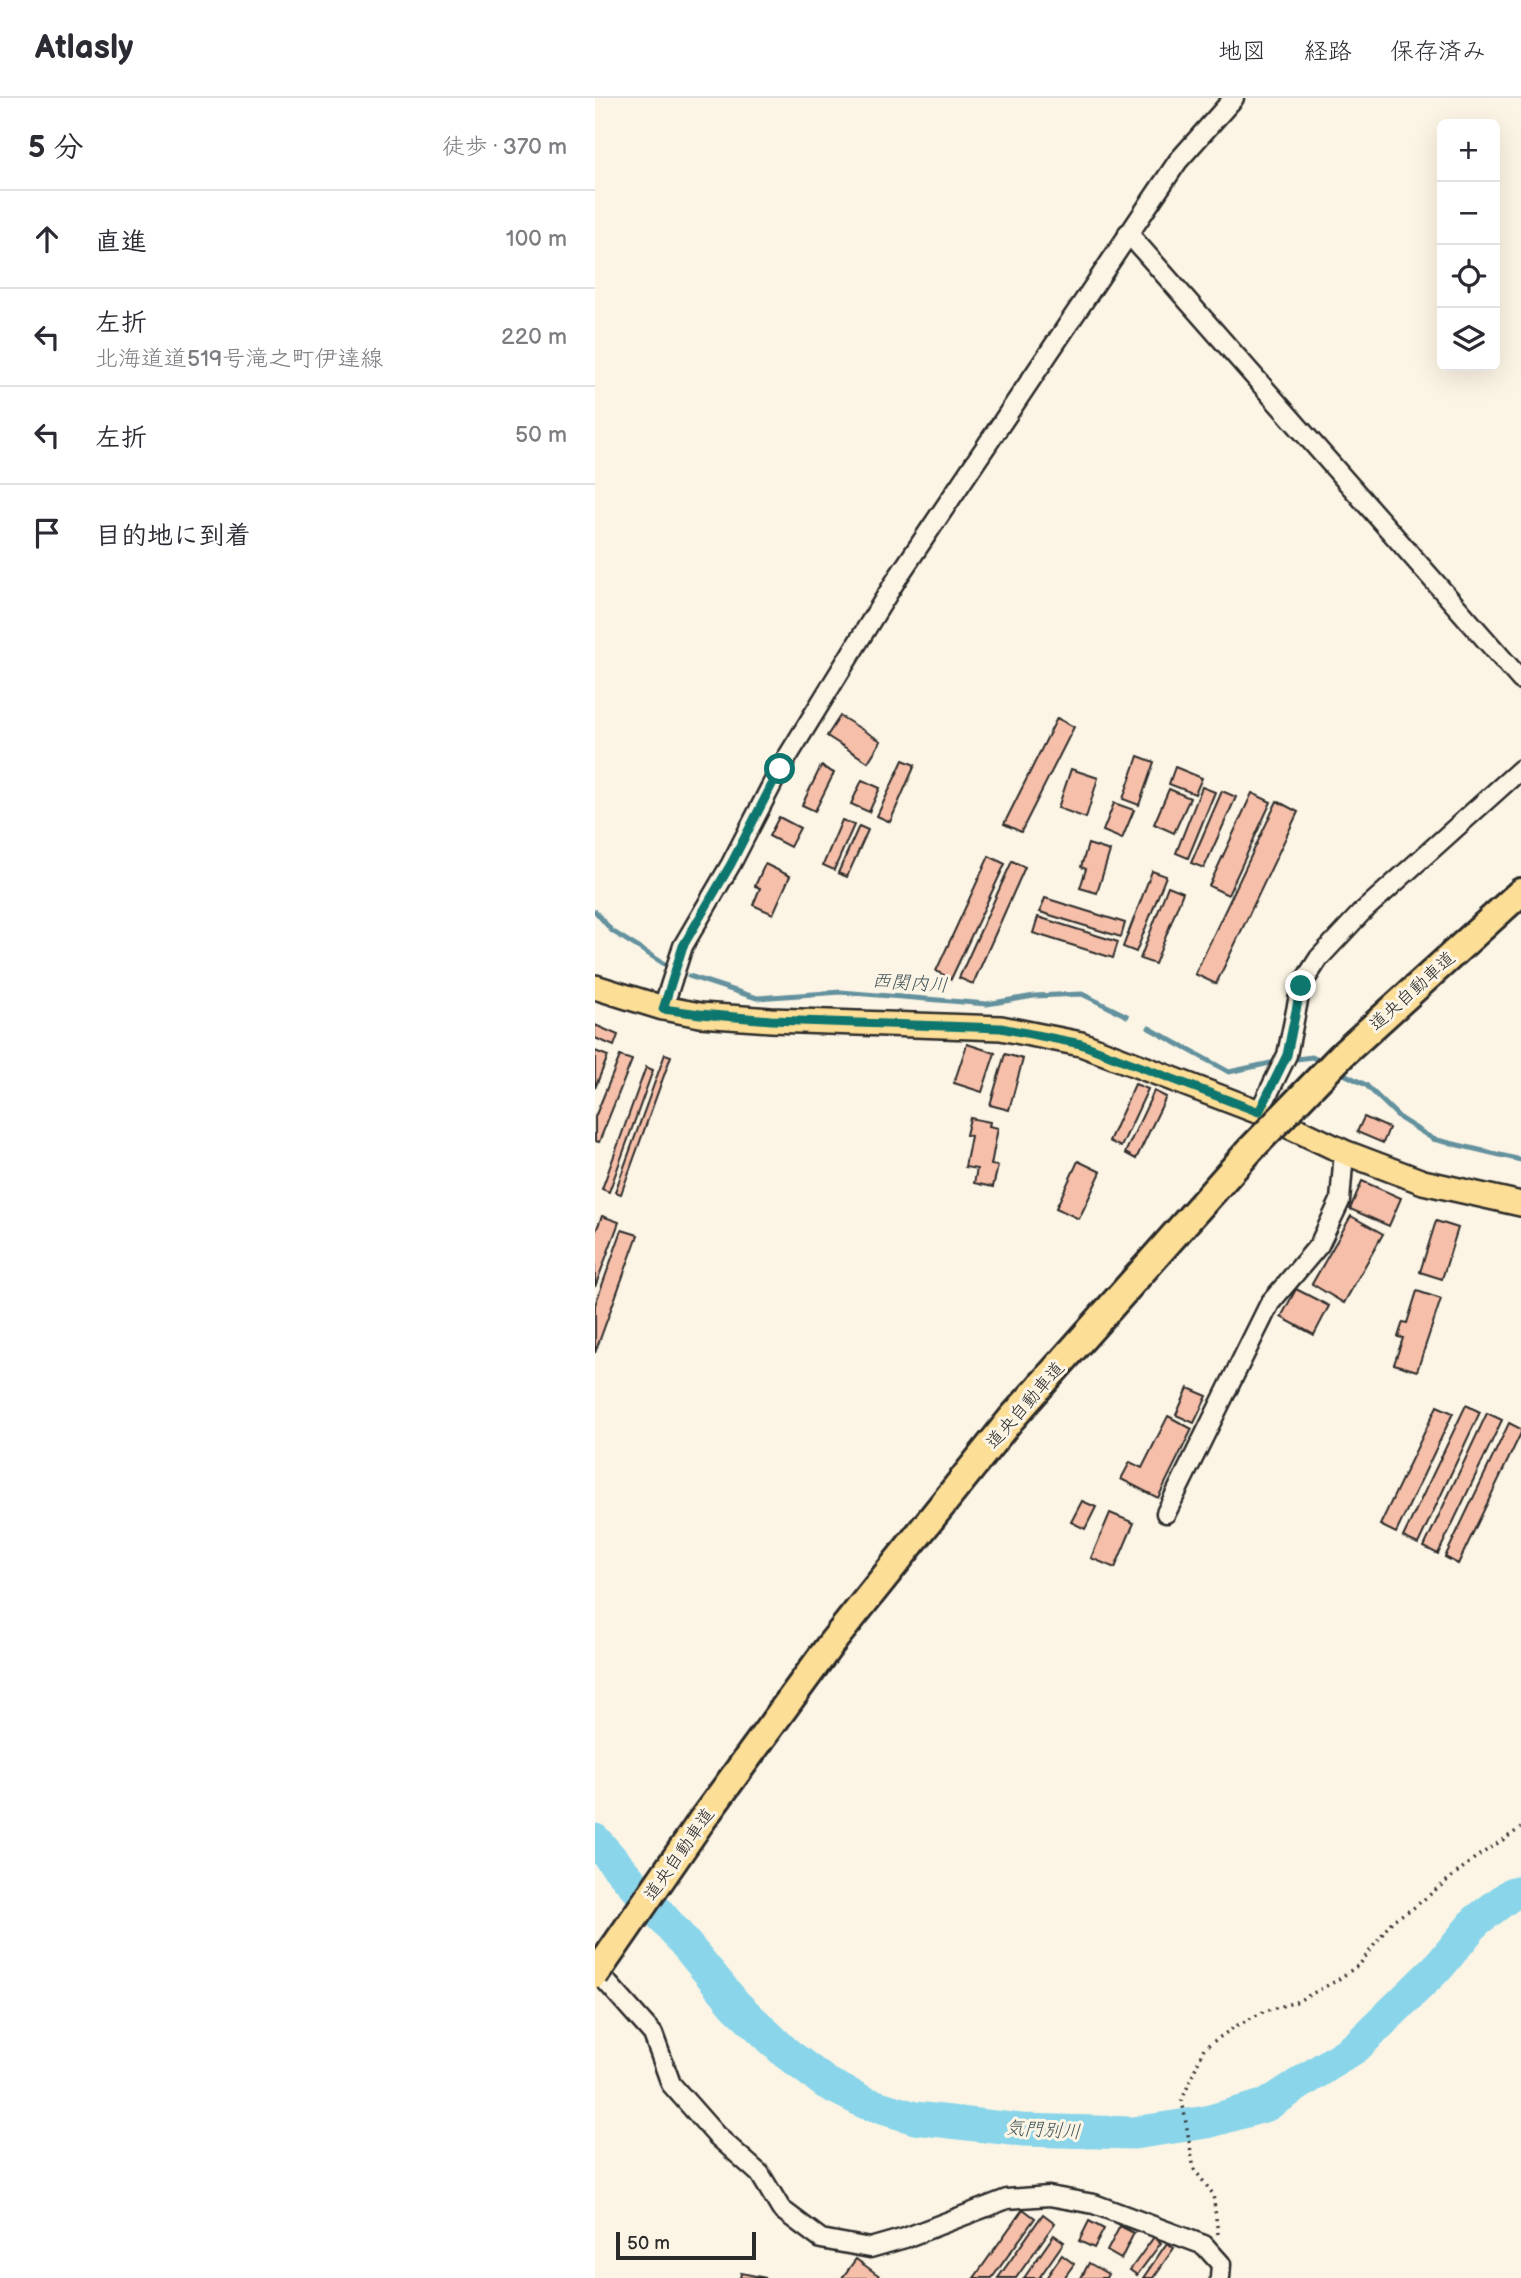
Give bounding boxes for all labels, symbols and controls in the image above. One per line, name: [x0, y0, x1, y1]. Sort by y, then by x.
text: Atlasly: [35, 28, 133, 68]
text: 地図: [1218, 37, 1266, 66]
text: 経路: [1304, 37, 1352, 66]
text: 保存済み: [1390, 37, 1486, 66]
map controls: [1437, 119, 1500, 371]
button: +: [1437, 119, 1500, 182]
text: 5 分: [28, 130, 83, 166]
text: 徒歩 · 370 m: [442, 133, 567, 161]
button: −: [1437, 182, 1500, 245]
icon: ahead: [28, 220, 66, 258]
text: 100 m: [506, 225, 567, 253]
text: 直進: [95, 227, 147, 258]
button: locate: [1437, 245, 1500, 308]
text: 左折: [95, 308, 147, 339]
button: layers: [1437, 308, 1500, 371]
icon: left: [28, 318, 66, 356]
text: 220 m: [501, 323, 567, 351]
text: 北海道道519号滝之町伊達線: [95, 345, 383, 373]
icon: left: [28, 416, 66, 454]
text: 50 m: [515, 421, 567, 449]
text: 左折: [95, 423, 147, 454]
icon: arrive: [28, 514, 66, 552]
text: 目的地に到着: [95, 521, 251, 552]
route start: [764, 753, 795, 784]
street label: 道央自動車道: [1365, 947, 1459, 1035]
water label: 西関内川: [871, 969, 949, 998]
route end: [1285, 970, 1316, 1001]
street label: 道央自動車道: [982, 1358, 1069, 1453]
street label: 道央自動車道: [640, 1804, 719, 1905]
water label: 気門別川: [1004, 2117, 1081, 2144]
scale bar: [616, 2229, 756, 2261]
text: 50 m: [627, 2232, 670, 2255]

